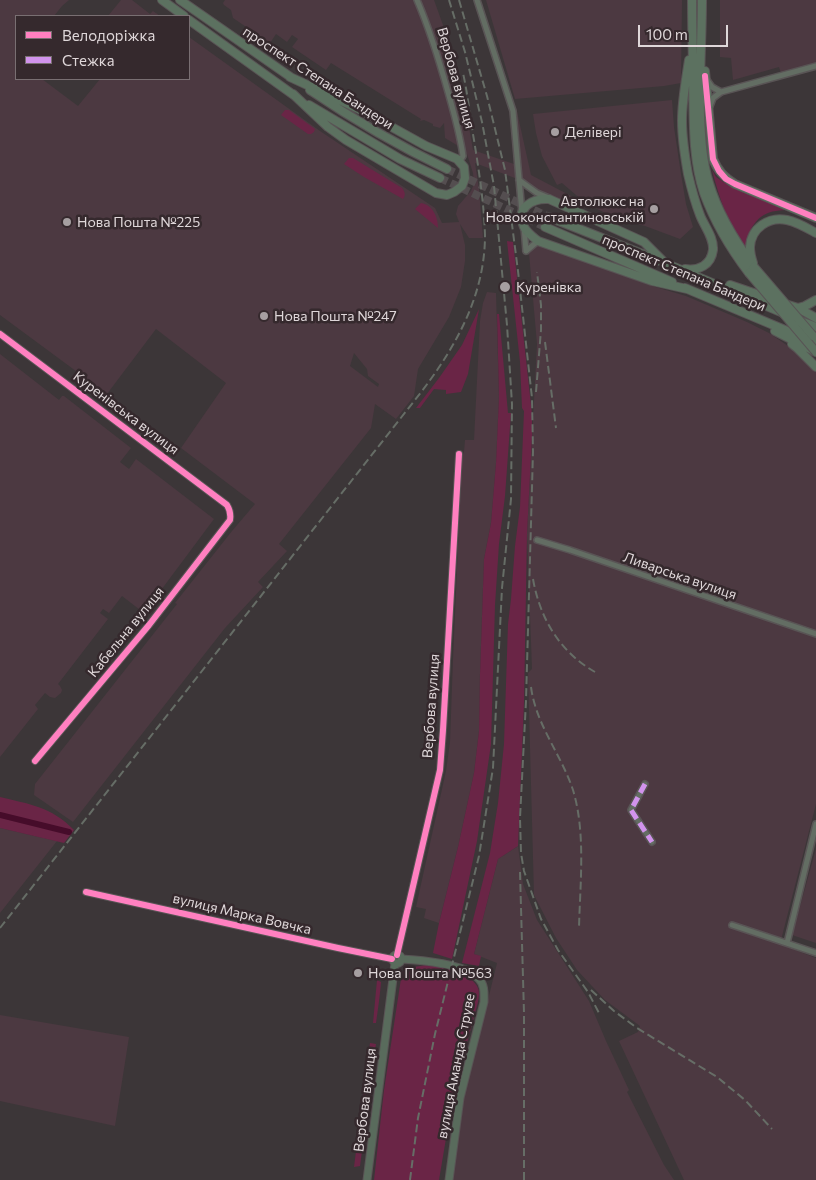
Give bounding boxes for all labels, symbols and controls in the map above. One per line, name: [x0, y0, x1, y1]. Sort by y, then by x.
legend: [15, 15, 190, 80]
scale bar: [641, 15, 731, 47]
street label: проспект Степана Бандери: [240, 23, 396, 133]
street label: Вербова вулиця: [434, 25, 478, 131]
text: 100 m: [646, 25, 688, 43]
text: Велодоріжка: [62, 26, 155, 44]
text: Стежка: [62, 51, 115, 69]
place label: Делівері: [565, 124, 622, 140]
marker: Делівері: [549, 126, 561, 138]
place label: Автолюкс на Новоконстантиновській: [485, 193, 644, 226]
marker: Автолюкс на Новоконстантиновській: [648, 203, 660, 215]
place label: Нова Пошта №225: [77, 214, 200, 230]
marker: Нова Пошта №225: [61, 216, 73, 228]
street label: проспект Степана Бандери: [600, 231, 768, 315]
place label: Куренівка: [516, 279, 581, 295]
marker: Куренівка: [498, 280, 512, 294]
place label: Нова Пошта №247: [274, 308, 397, 324]
marker: Нова Пошта №247: [258, 310, 270, 322]
street label: Куренівська вулиця: [70, 368, 182, 458]
street label: Ливарська вулиця: [621, 549, 739, 603]
street label: Кабельна вулиця: [84, 583, 168, 681]
street label: Вербова вулиця: [419, 653, 443, 759]
street label: вулиця Марка Вовчка: [171, 890, 313, 938]
place label: Нова Пошта №563: [368, 965, 492, 981]
marker: Нова Пошта №563: [352, 967, 364, 979]
street label: вулиця Аманда Струве: [434, 992, 478, 1140]
street label: Вербова вулиця: [350, 1047, 380, 1153]

